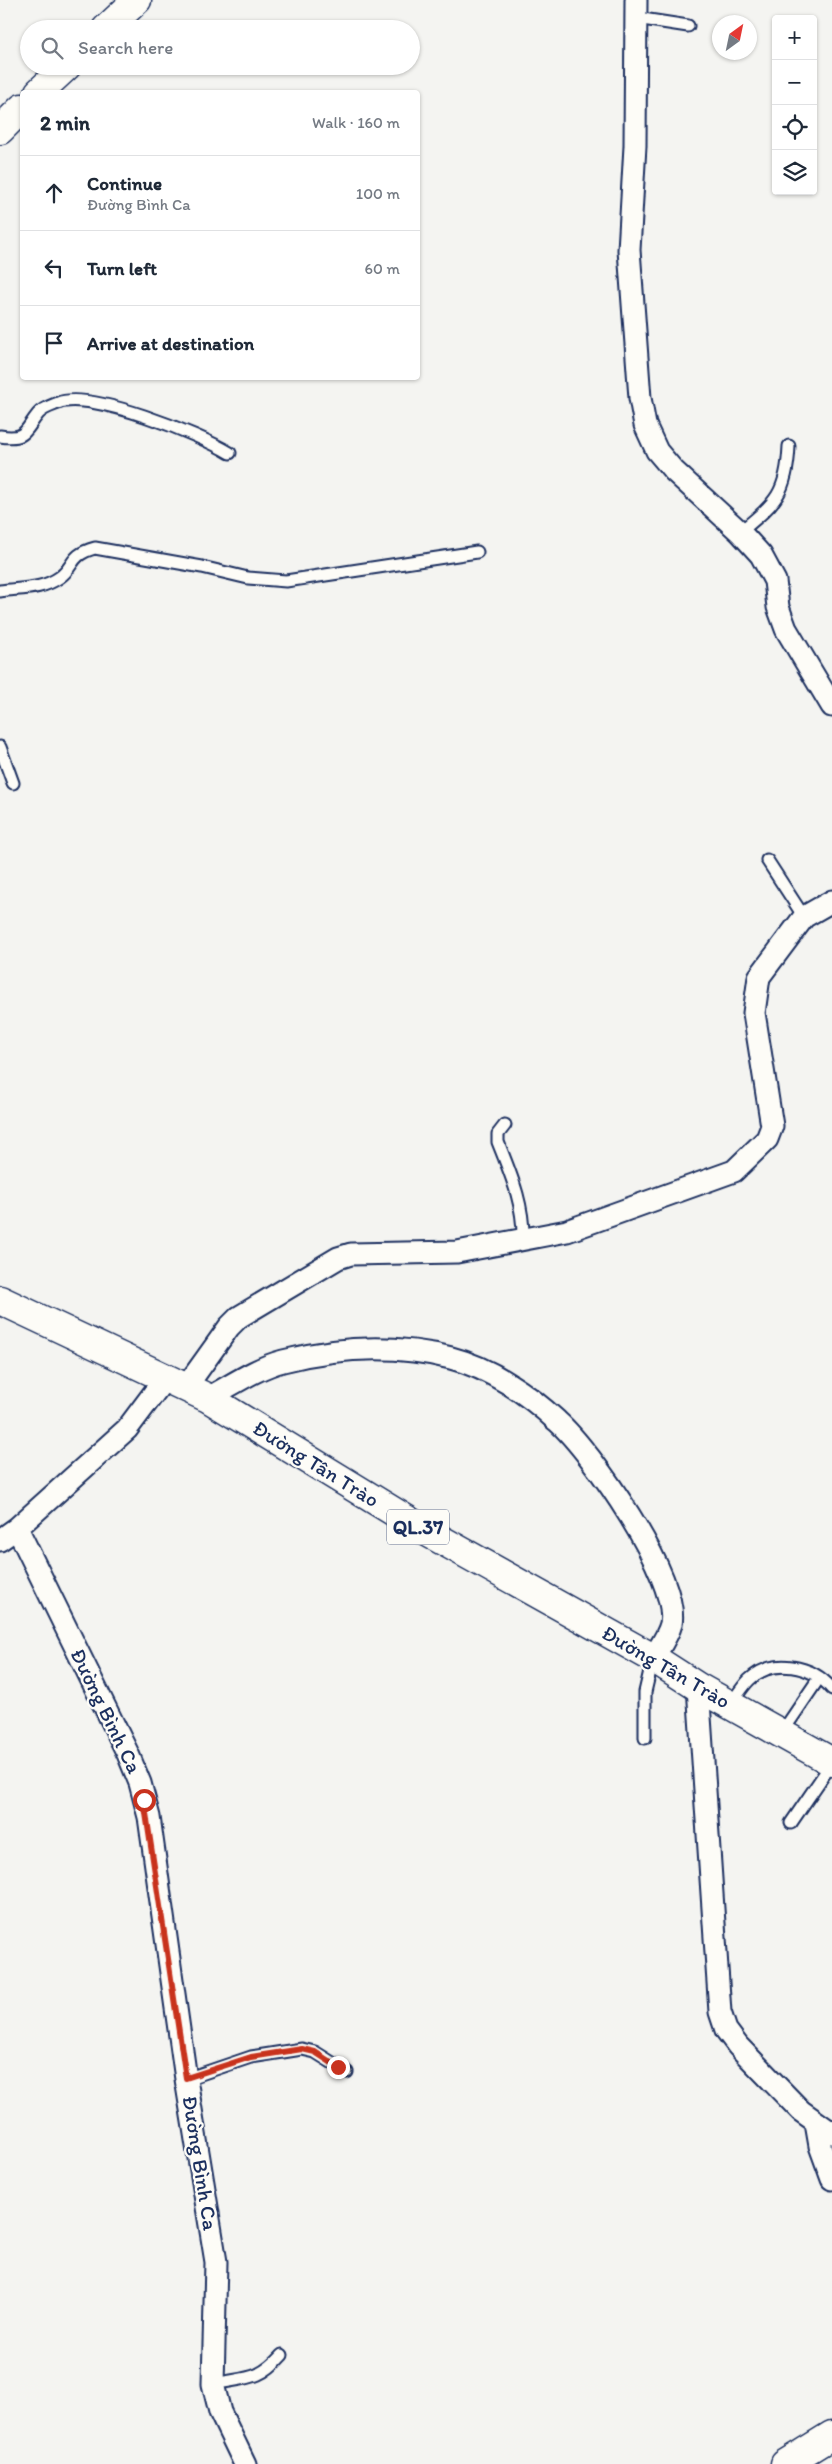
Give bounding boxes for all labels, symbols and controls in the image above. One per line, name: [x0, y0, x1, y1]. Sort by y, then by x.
north arrow: [712, 15, 757, 60]
map controls: [772, 15, 817, 195]
button: +: [772, 15, 817, 60]
search box: [20, 20, 420, 75]
icon: search: [38, 34, 66, 62]
text: Search here: [78, 36, 173, 59]
button: −: [772, 60, 817, 105]
button: locate: [772, 105, 817, 150]
text: 2 min: [40, 110, 90, 135]
text: Walk · 160 m: [312, 113, 400, 132]
button: layers: [772, 150, 817, 195]
text: Continue: [87, 172, 162, 195]
icon: ahead: [40, 179, 68, 207]
text: 100 m: [356, 184, 400, 203]
text: Đường Bình Ca: [87, 195, 191, 214]
icon: left: [40, 254, 68, 282]
text: Turn left: [87, 257, 157, 280]
text: 60 m: [365, 259, 400, 278]
icon: arrive: [40, 329, 68, 357]
text: Arrive at destination: [87, 332, 254, 355]
street label: Đường Tân Trào: [249, 1415, 384, 1512]
road number: QL.37: [387, 1510, 449, 1544]
street label: Đường Tân Trào: [598, 1620, 735, 1713]
street label: Đường Bình Ca: [65, 1644, 148, 1777]
route start: [133, 1789, 156, 1812]
route end: [327, 2056, 350, 2079]
street label: Đường Bình Ca: [178, 2094, 223, 2232]

